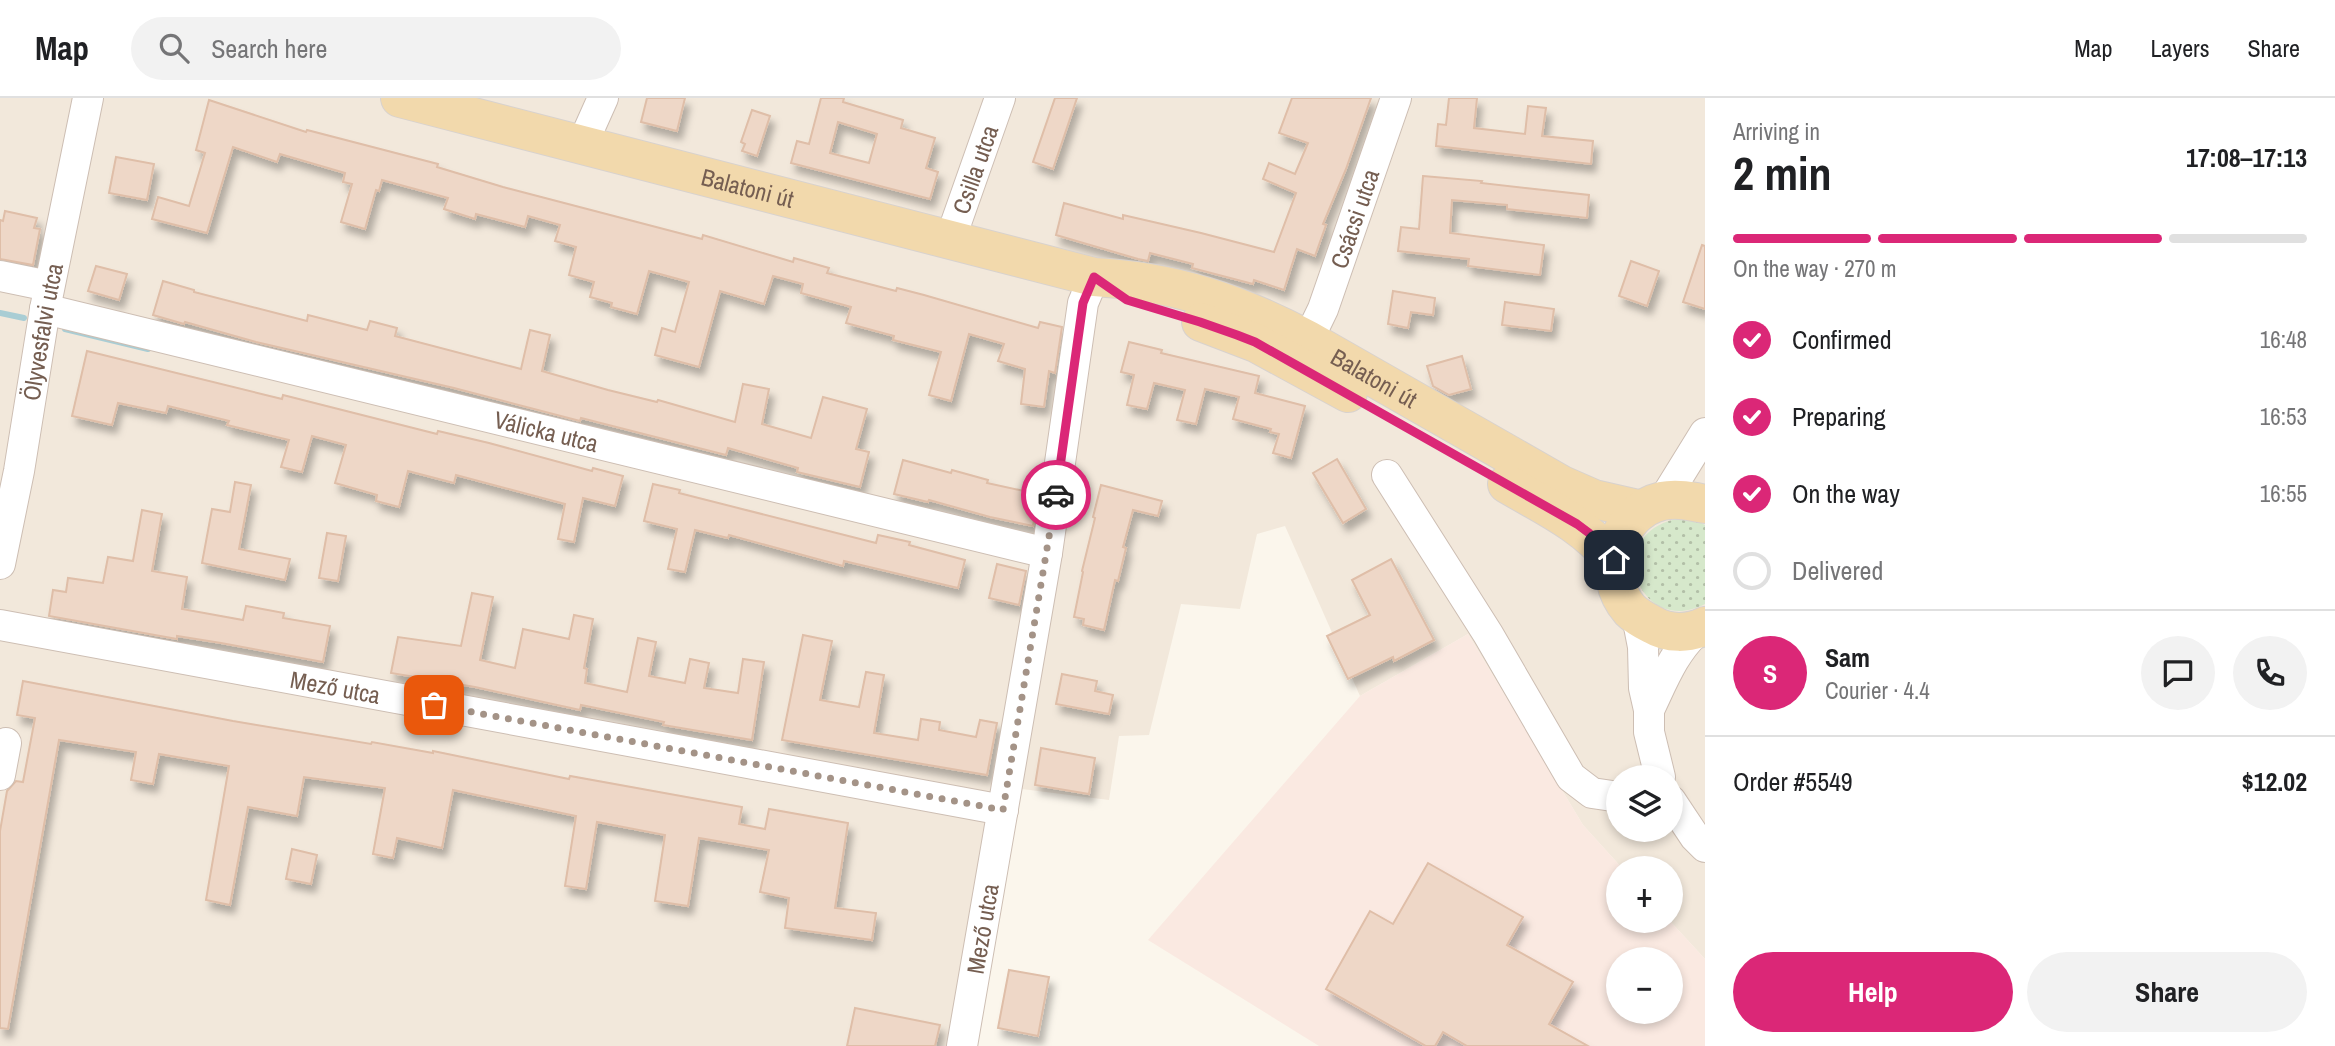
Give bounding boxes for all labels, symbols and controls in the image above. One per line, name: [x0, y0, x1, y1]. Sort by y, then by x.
search box: [131, 17, 621, 80]
text: Map: [35, 26, 89, 70]
icon: search: [155, 29, 193, 67]
text: Search here: [211, 31, 327, 66]
text: Map: [2074, 32, 2112, 64]
text: Layers: [2150, 32, 2209, 64]
text: Share: [2247, 32, 2300, 64]
text: Arriving in: [1733, 116, 1820, 147]
street label: Csilla utca: [945, 121, 1005, 218]
text: 17:08–17:13: [2186, 140, 2307, 175]
text: 2 min: [1733, 142, 1832, 204]
street label: Balatoni út: [698, 160, 798, 215]
street label: Csácsi utca: [1322, 165, 1386, 273]
text: On the way · 270 m: [1733, 253, 1897, 284]
street label: Ölyvesfalvi utca: [15, 260, 70, 403]
icon: check: [1733, 321, 1771, 359]
text: Confirmed: [1792, 322, 1892, 357]
text: 16:48: [2260, 324, 2307, 355]
street label: Balatoni út: [1325, 341, 1424, 415]
icon: check: [1733, 398, 1771, 436]
text: Preparing: [1792, 399, 1886, 434]
text: 16:53: [2260, 401, 2307, 432]
street label: Válicka utca: [491, 403, 602, 459]
courier: [1021, 460, 1091, 530]
icon: check: [1733, 475, 1771, 513]
icon: car: [1037, 476, 1075, 514]
text: On the way: [1792, 476, 1900, 511]
text: 16:55: [2260, 478, 2307, 509]
pin: [1584, 530, 1644, 590]
icon: home: [1595, 541, 1633, 579]
text: Delivered: [1792, 553, 1883, 588]
button: chat: [2141, 636, 2215, 710]
button: phone: [2233, 636, 2307, 710]
text: Sam: [1825, 640, 1870, 675]
text: S: [1763, 656, 1777, 691]
street label: Mező utca: [288, 663, 383, 711]
pin: [404, 675, 464, 735]
text: Courier · 4.4: [1825, 675, 1930, 706]
icon: bag: [415, 686, 453, 724]
text: Order #5549: [1733, 764, 1853, 799]
text: $12.02: [2242, 764, 2307, 799]
map controls: [1606, 765, 1683, 1024]
button: layers: [1606, 765, 1683, 842]
button: +: [1606, 856, 1683, 933]
street label: Mező utca: [959, 881, 1006, 976]
button: −: [1606, 947, 1683, 1024]
button: Help: [1733, 952, 2013, 1032]
button: Share: [2027, 952, 2307, 1032]

